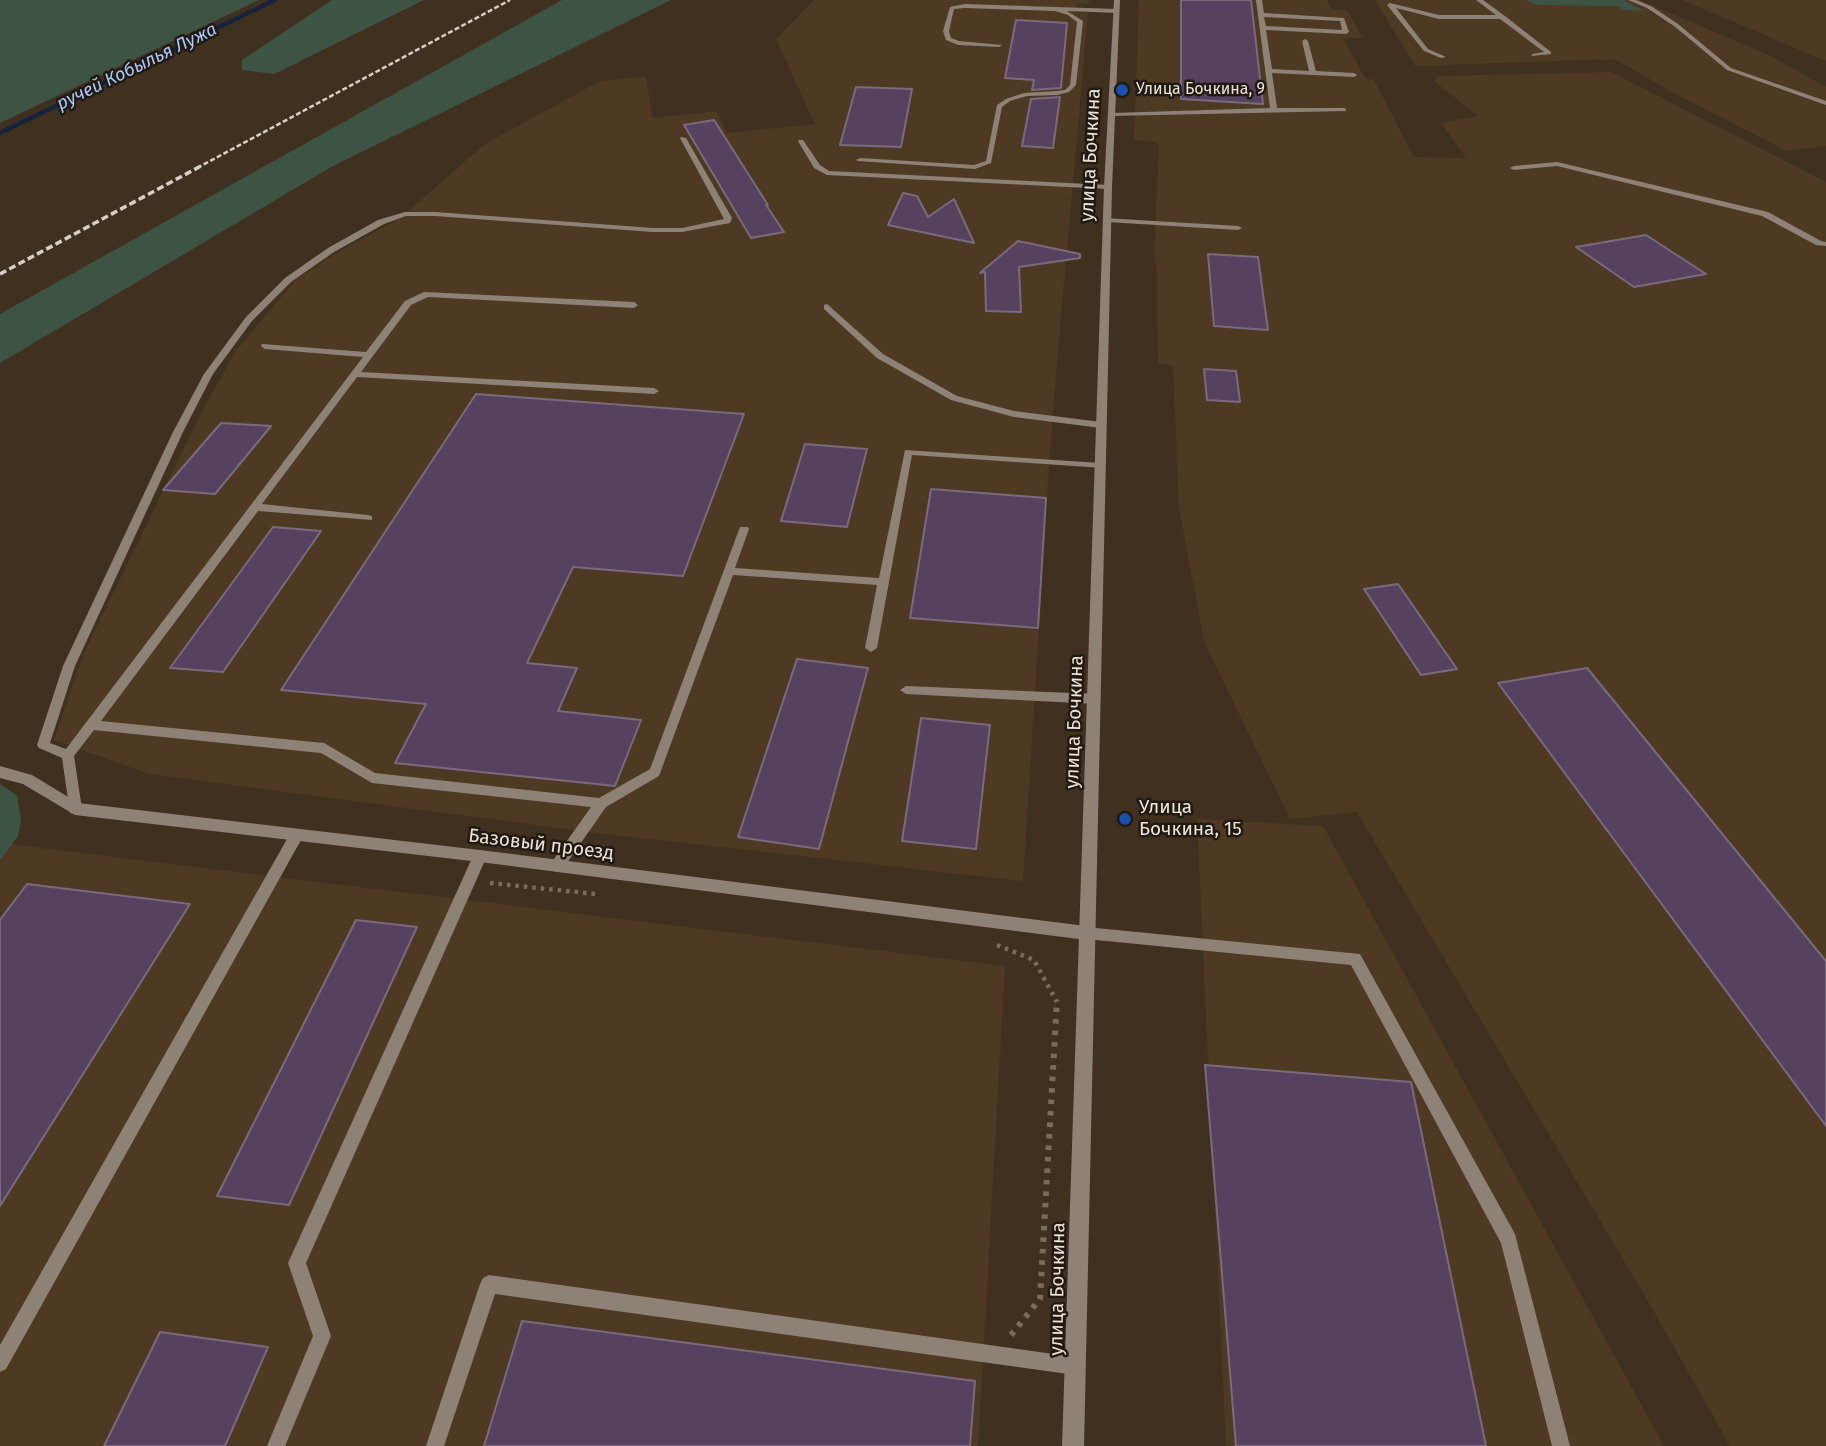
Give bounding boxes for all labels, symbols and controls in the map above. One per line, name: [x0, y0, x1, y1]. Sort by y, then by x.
water label: ручей Кобылья Лужа: [53, 19, 221, 115]
place label: Улица Бочкина, 9: [1136, 80, 1265, 100]
marker: Улица Бочкина, 9: [1114, 82, 1130, 98]
street label: улица Бочкина: [1076, 88, 1106, 222]
street label: улица Бочкина: [1061, 655, 1089, 789]
place label: Улица Бочкина, 15: [1139, 797, 1242, 841]
marker: Улица Бочкина, 15: [1117, 811, 1133, 827]
street label: Базовый проезд: [467, 825, 615, 865]
street label: улица Бочкина: [1045, 1222, 1071, 1356]

